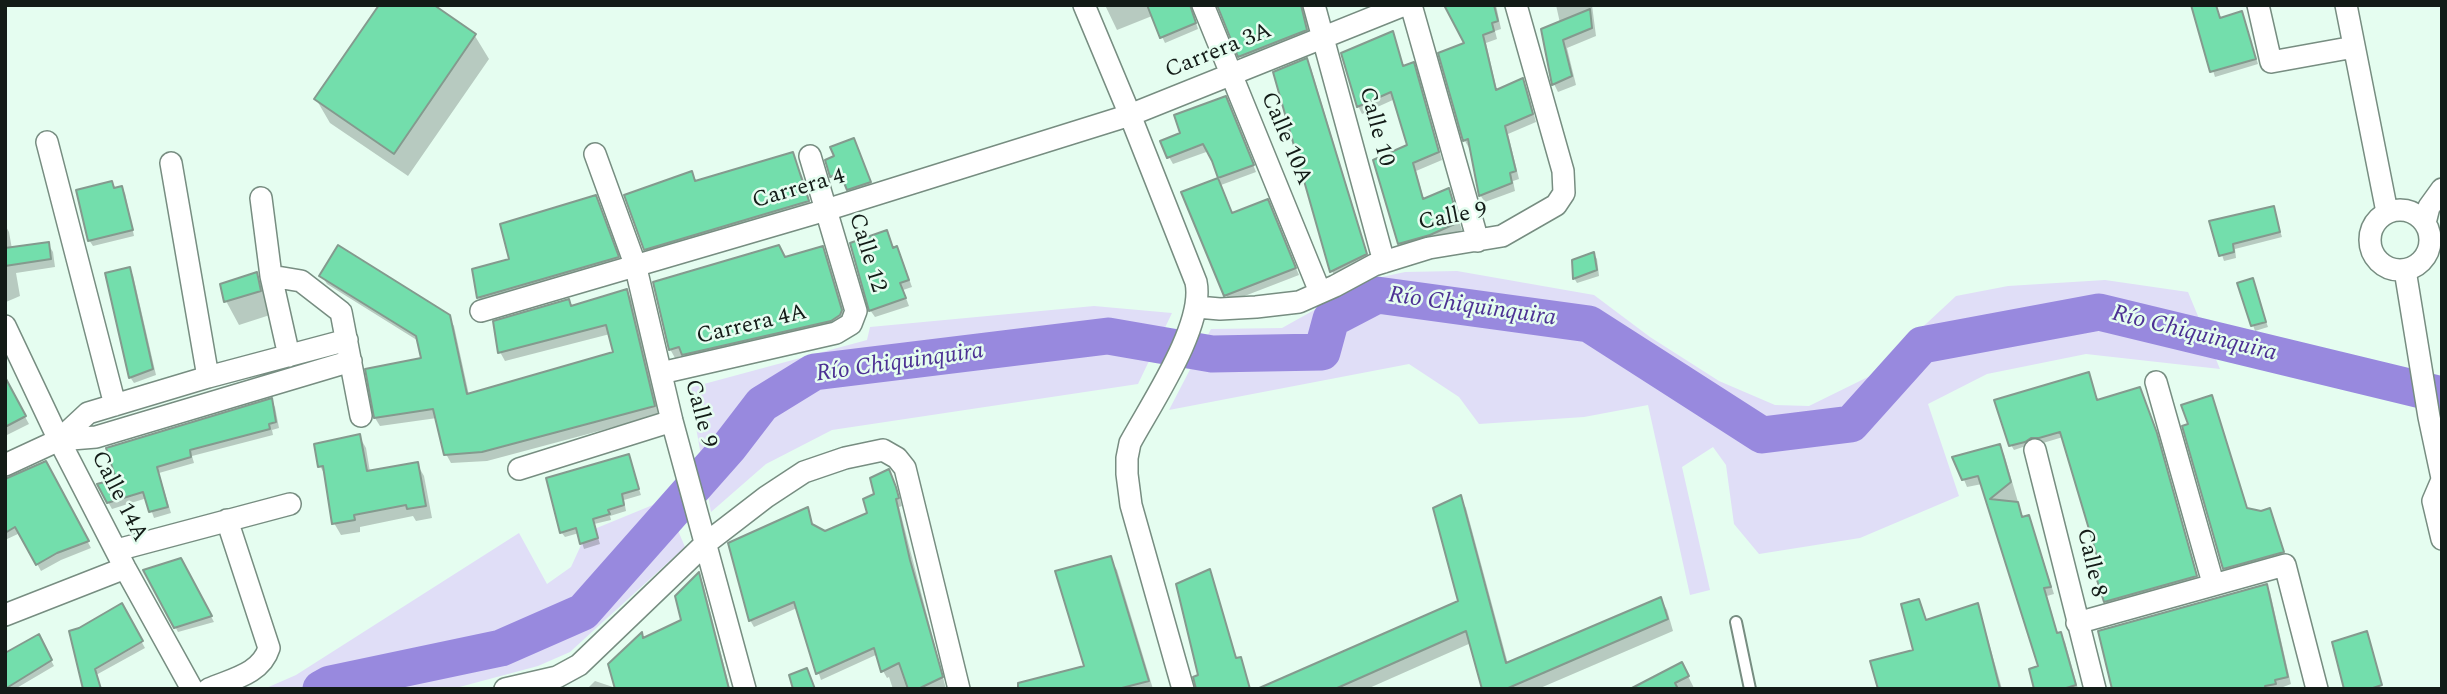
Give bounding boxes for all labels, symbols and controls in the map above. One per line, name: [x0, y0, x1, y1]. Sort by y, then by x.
street label: Carrera 3A: [1162, 18, 1276, 86]
street label: Calle 10: [1351, 84, 1399, 170]
street label: Calle 10A: [1253, 88, 1317, 190]
street label: Carrera 4: [749, 164, 849, 216]
street label: Calle 9: [1416, 198, 1490, 238]
street label: Calle 12: [841, 210, 891, 296]
water label: Río Chiquinquira: [1386, 282, 1558, 334]
street label: Carrera 4A: [694, 300, 810, 352]
water label: Río Chiquinquira: [2109, 301, 2279, 369]
water label: Río Chiquinquira: [814, 338, 986, 390]
street label: Calle 9: [677, 377, 721, 451]
street label: Calle 14A: [83, 447, 153, 547]
street label: Calle 8: [2069, 526, 2111, 600]

